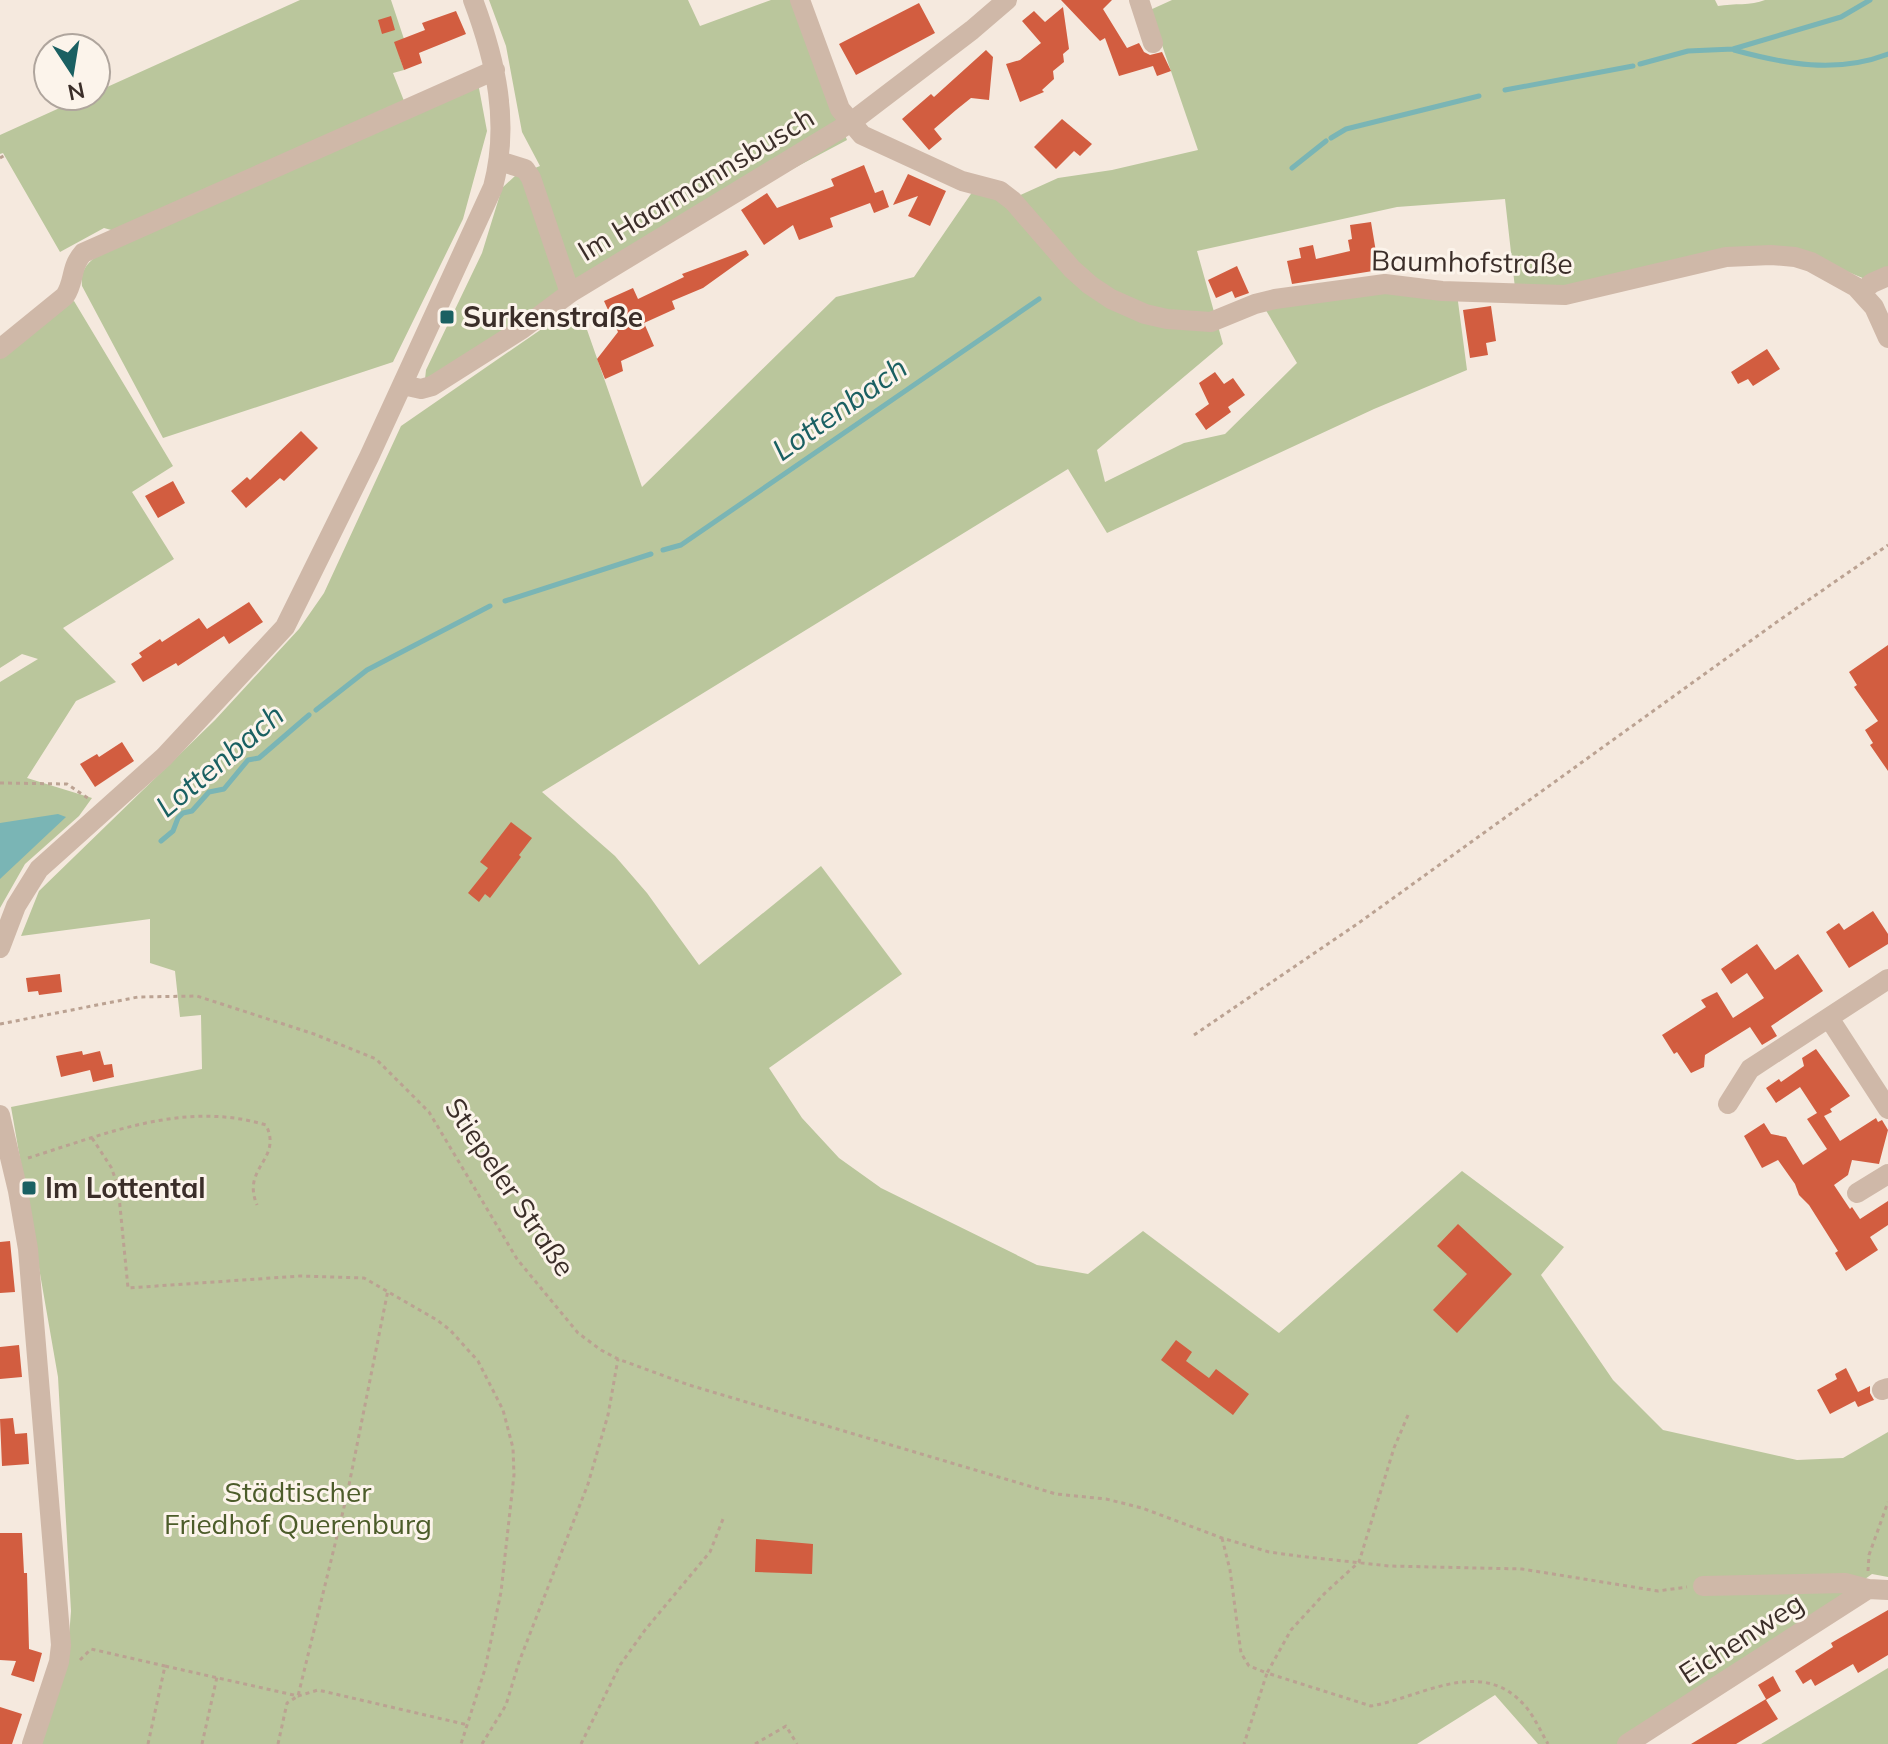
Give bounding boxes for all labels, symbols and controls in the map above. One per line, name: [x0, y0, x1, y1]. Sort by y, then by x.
north arrow: [32, 32, 112, 112]
text: N: [65, 76, 87, 107]
street label: Im Haarmannsbusch: [571, 99, 820, 268]
street label: Baumhofstraße: [1371, 242, 1573, 281]
place label: Surkenstraße: [463, 299, 643, 334]
marker: Surkenstraße: [438, 308, 456, 326]
water label: Lottenbach: [765, 348, 914, 468]
water label: Lottenbach: [147, 696, 291, 825]
street label: Stiepeler Straße: [438, 1091, 583, 1283]
place label: Im Lottental: [45, 1170, 206, 1205]
marker: Im Lottental: [20, 1179, 38, 1197]
park label: Städtischer Friedhof Querenburg: [164, 1474, 432, 1541]
street label: Eichenweg: [1672, 1584, 1809, 1691]

